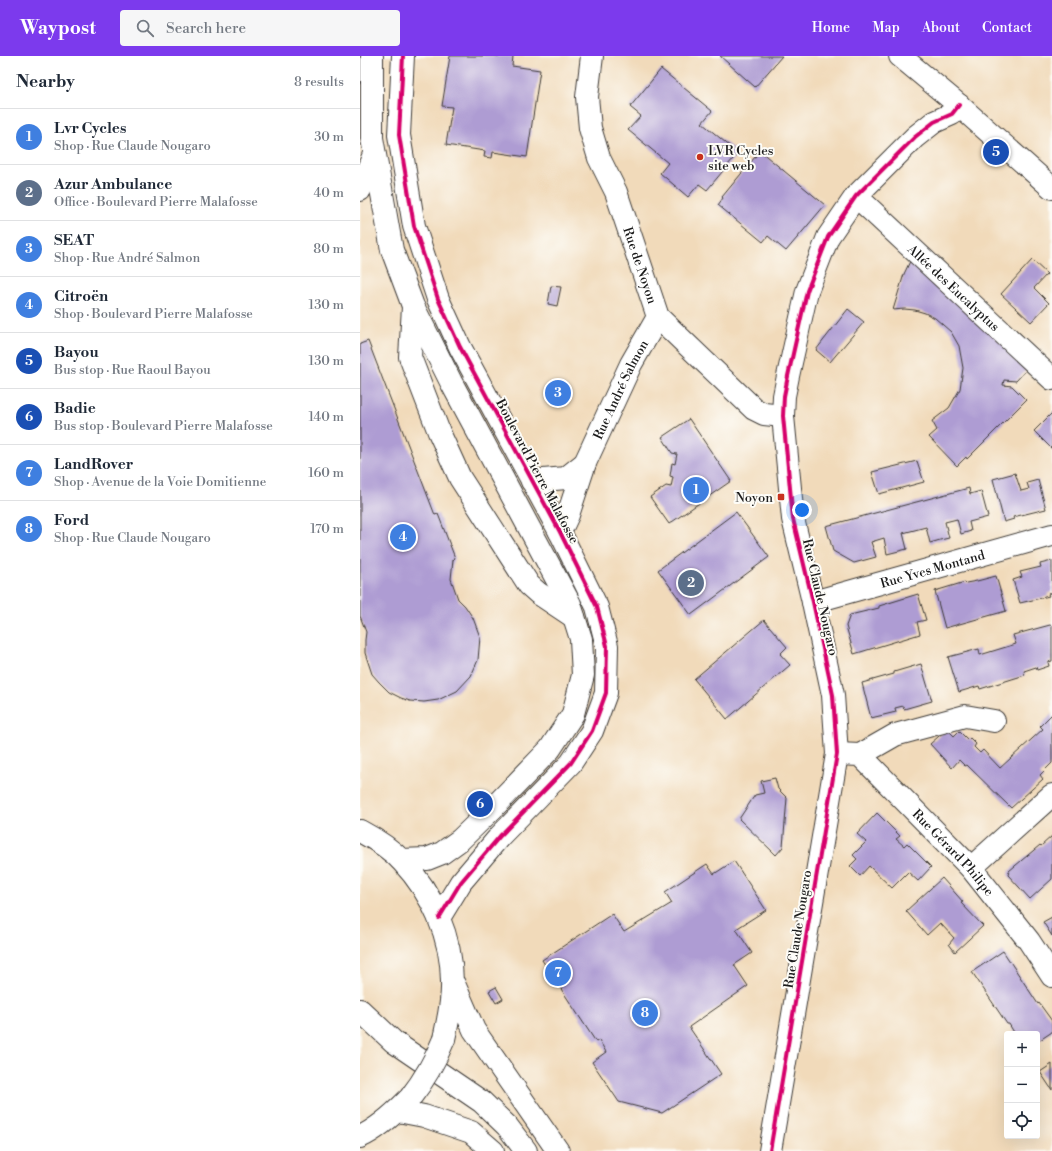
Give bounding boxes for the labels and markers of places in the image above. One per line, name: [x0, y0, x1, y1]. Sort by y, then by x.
pin: 5: [983, 137, 1009, 167]
place label: LVR Cycles site web: [708, 143, 774, 174]
marker: LVR Cycles site web: [695, 152, 705, 162]
pin: 3: [545, 378, 571, 408]
pin: 1: [683, 475, 709, 505]
place label: Noyon: [735, 490, 773, 506]
marker: Noyon: [776, 492, 786, 502]
pin: 4: [390, 522, 416, 552]
pin: 2: [678, 568, 704, 598]
pin: 6: [467, 789, 493, 819]
pin: 7: [545, 958, 571, 988]
pin: 8: [632, 998, 658, 1028]

